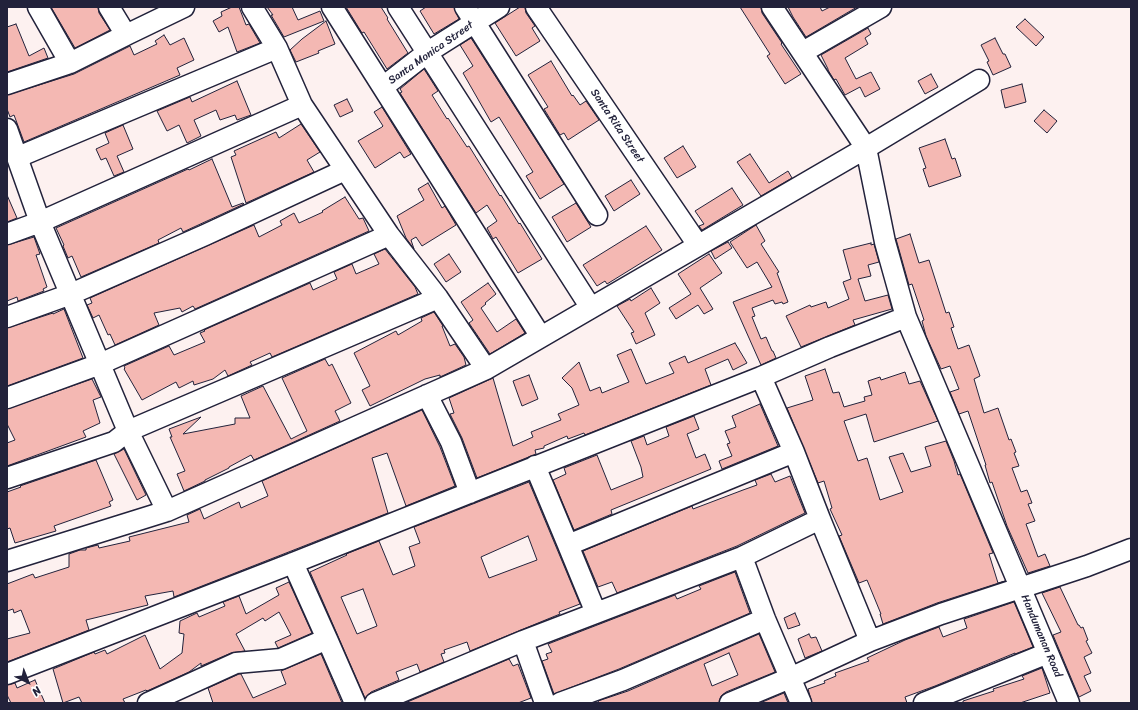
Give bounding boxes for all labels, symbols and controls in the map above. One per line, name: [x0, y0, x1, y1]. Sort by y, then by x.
street label: Santa Monica Street: [386, 19, 476, 87]
street label: Santa Rita Street: [587, 86, 647, 166]
street label: Handumanan Road: [1018, 593, 1064, 679]
north arrow: [8, 662, 48, 702]
text: N: [27, 682, 46, 701]

